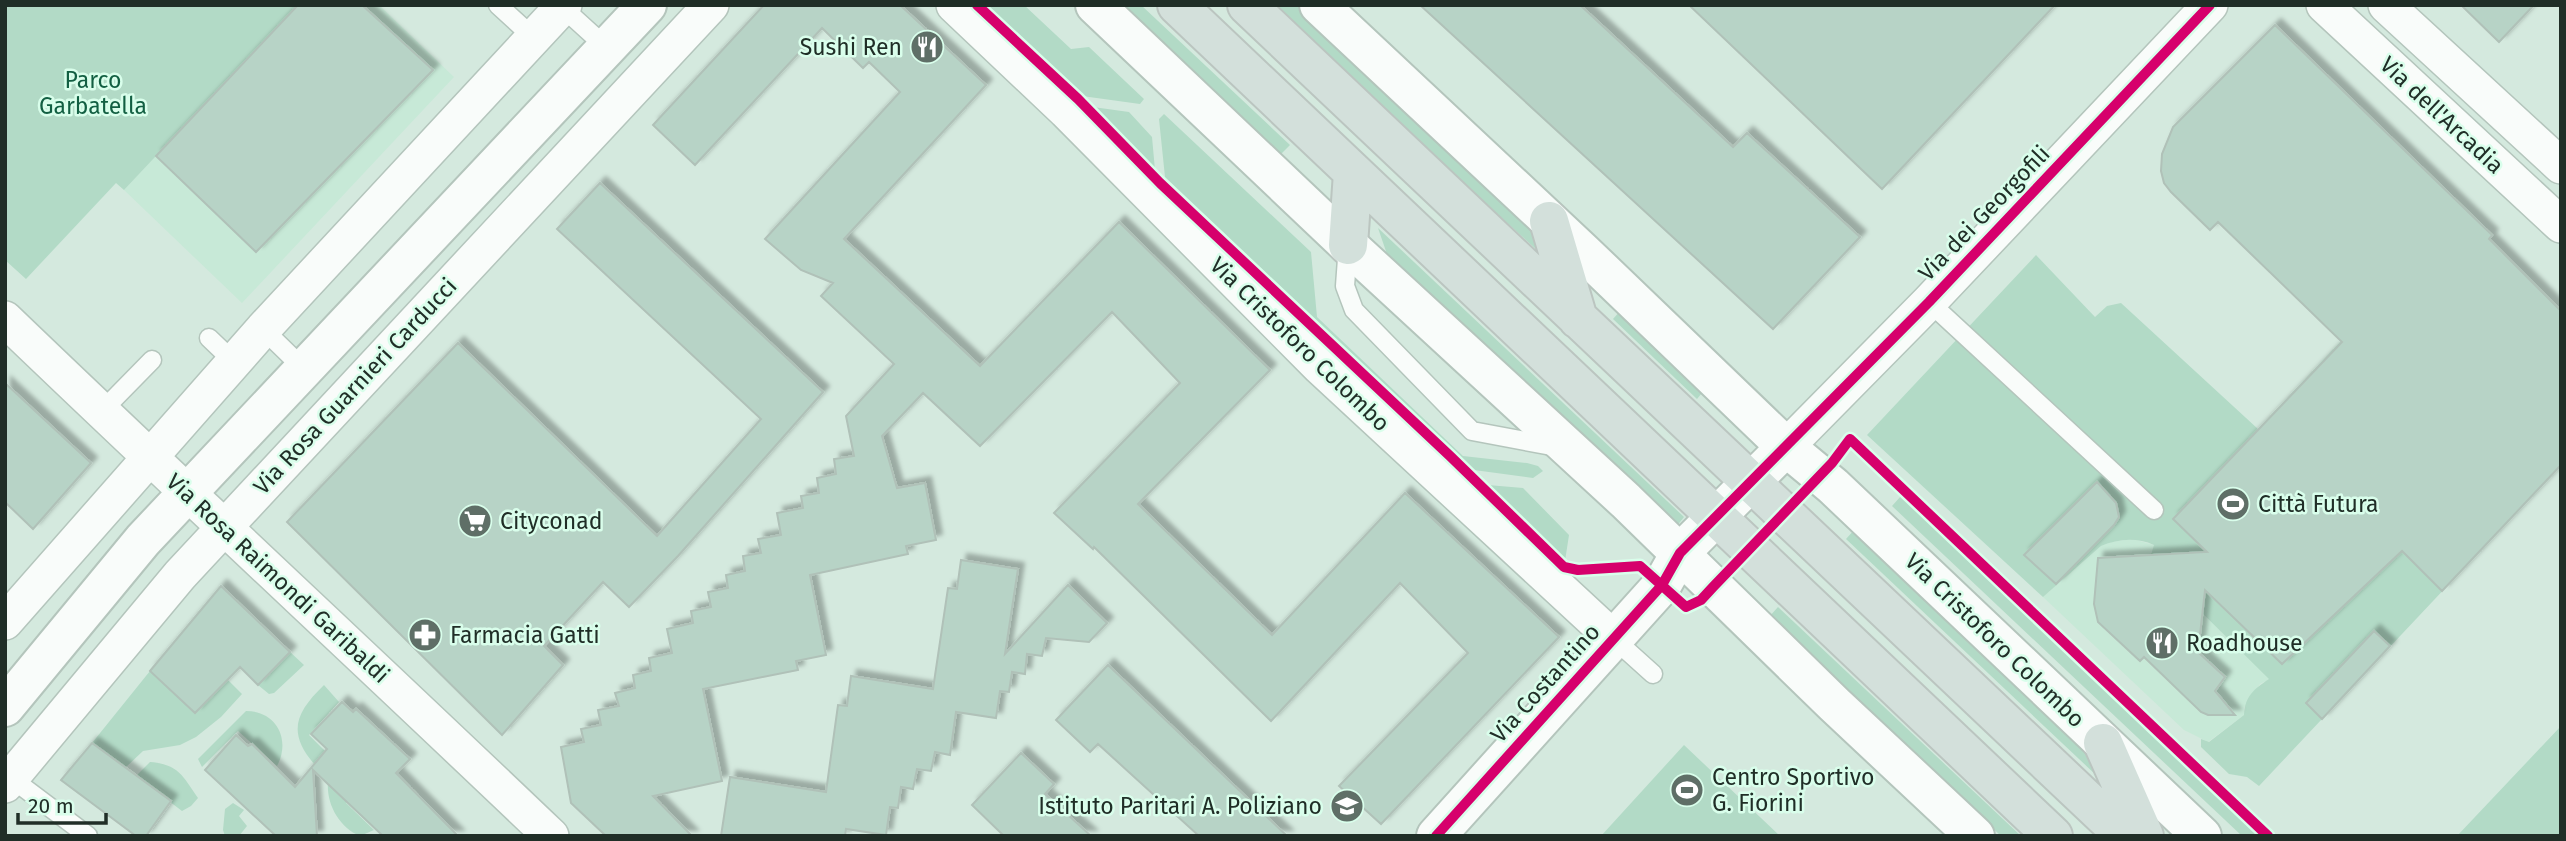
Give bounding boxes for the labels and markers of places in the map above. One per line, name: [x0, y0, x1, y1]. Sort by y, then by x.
restaurant icon: Sushi Ren: [908, 28, 946, 66]
place label: Sushi Ren: [800, 33, 902, 61]
sports icon: Città Futura: [2214, 485, 2252, 523]
place label: Città Futura: [2258, 490, 2379, 518]
supermarket icon: Cityconad: [456, 502, 494, 540]
place label: Cityconad: [500, 507, 603, 535]
pharmacy icon: Farmacia Gatti: [406, 616, 444, 654]
place label: Farmacia Gatti: [450, 621, 600, 649]
restaurant icon: Roadhouse: [2143, 624, 2181, 662]
place label: Roadhouse: [2186, 629, 2303, 657]
place label: Centro Sportivo G. Fiorini: [1712, 763, 1874, 817]
sports icon: Centro Sportivo G. Fiorini: [1668, 771, 1706, 809]
school or university icon: Istituto Paritari A. Poliziano: [1328, 787, 1366, 825]
place label: Istituto Paritari A. Poliziano: [1038, 792, 1322, 820]

